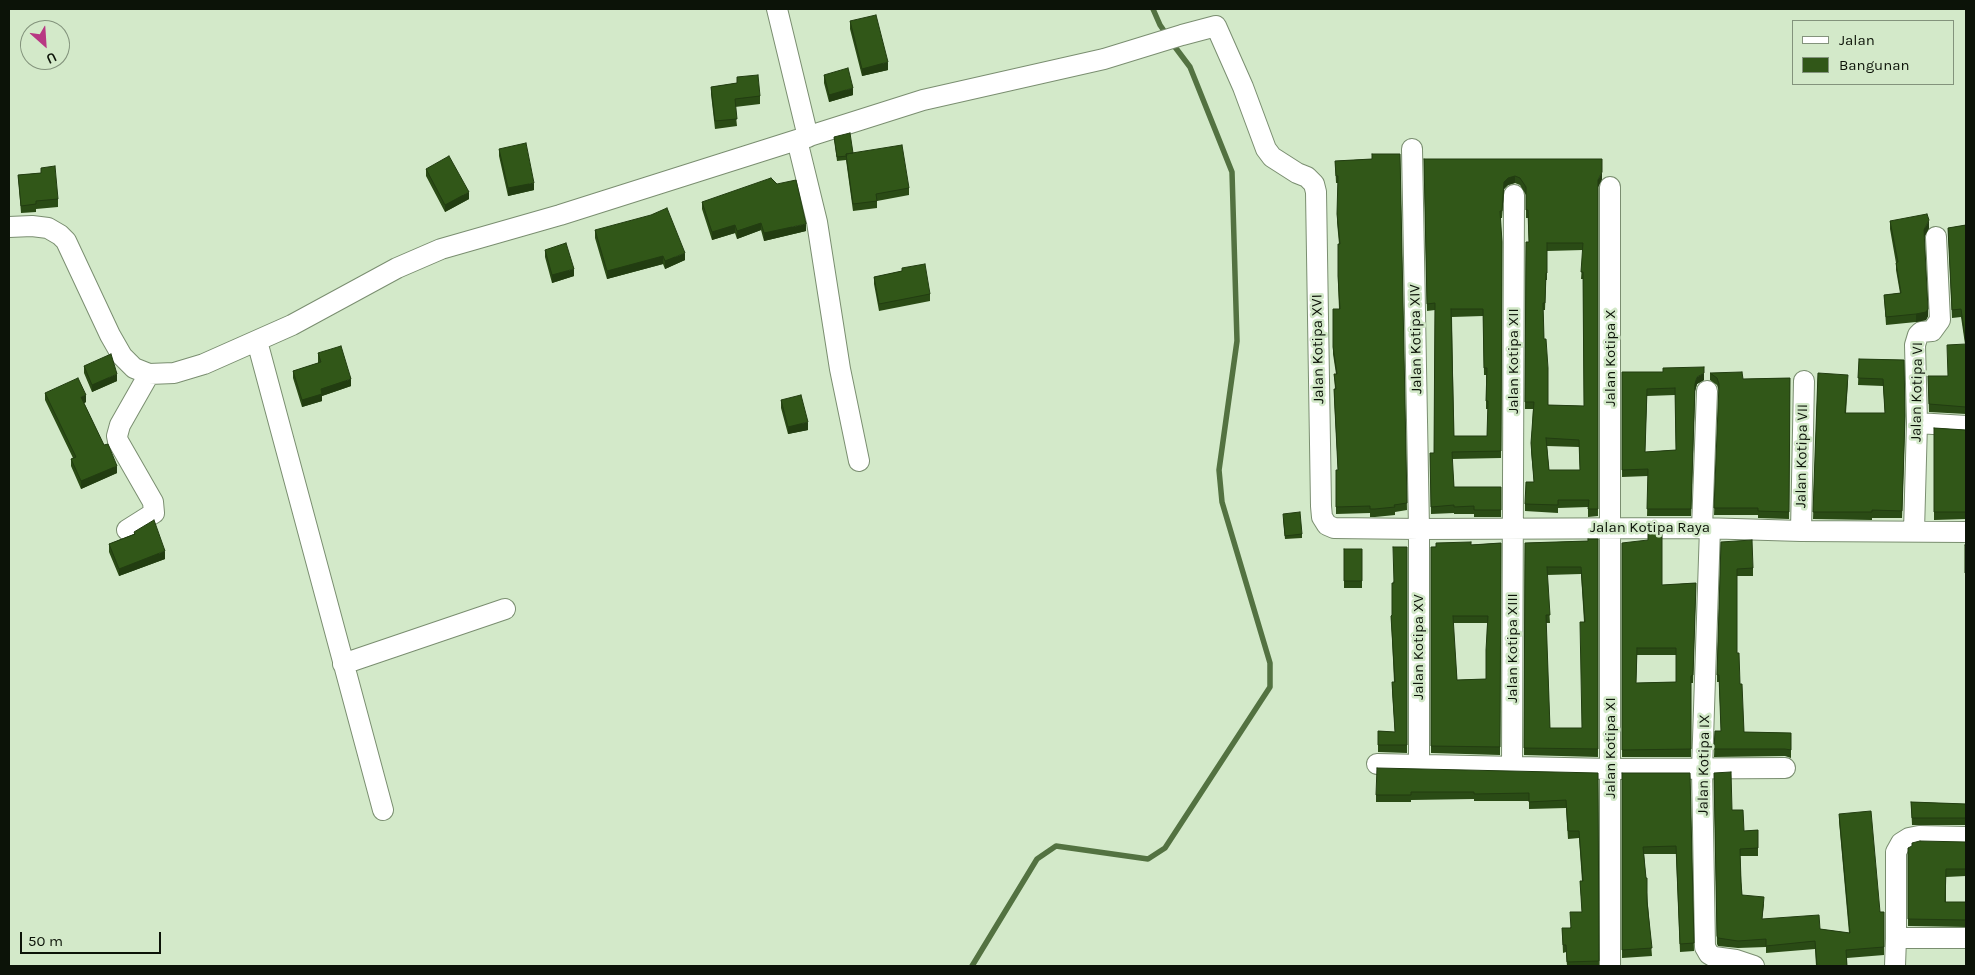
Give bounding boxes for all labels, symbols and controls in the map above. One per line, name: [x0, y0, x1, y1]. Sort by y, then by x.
north arrow: [20, 20, 70, 70]
legend: [1792, 20, 1955, 85]
text: Jalan: [1839, 31, 1875, 49]
text: U: [43, 48, 59, 68]
text: Bangunan: [1839, 56, 1910, 74]
street label: Jalan Kotipa XIV: [1406, 284, 1426, 394]
street label: Jalan Kotipa XVI: [1308, 294, 1328, 404]
street label: Jalan Kotipa XII: [1505, 308, 1523, 414]
street label: Jalan Kotipa X: [1602, 309, 1620, 407]
street label: Jalan Kotipa VI: [1907, 342, 1927, 442]
street label: Jalan Kotipa VII: [1792, 404, 1812, 508]
street label: Jalan Kotipa Raya: [1590, 519, 1710, 537]
street label: Jalan Kotipa XIII: [1504, 593, 1522, 703]
street label: Jalan Kotipa XV: [1410, 594, 1428, 700]
street label: Jalan Kotipa XI: [1602, 697, 1620, 799]
street label: Jalan Kotipa IX: [1694, 714, 1714, 816]
scale bar: [22, 922, 164, 954]
text: 50 m: [28, 932, 63, 950]

